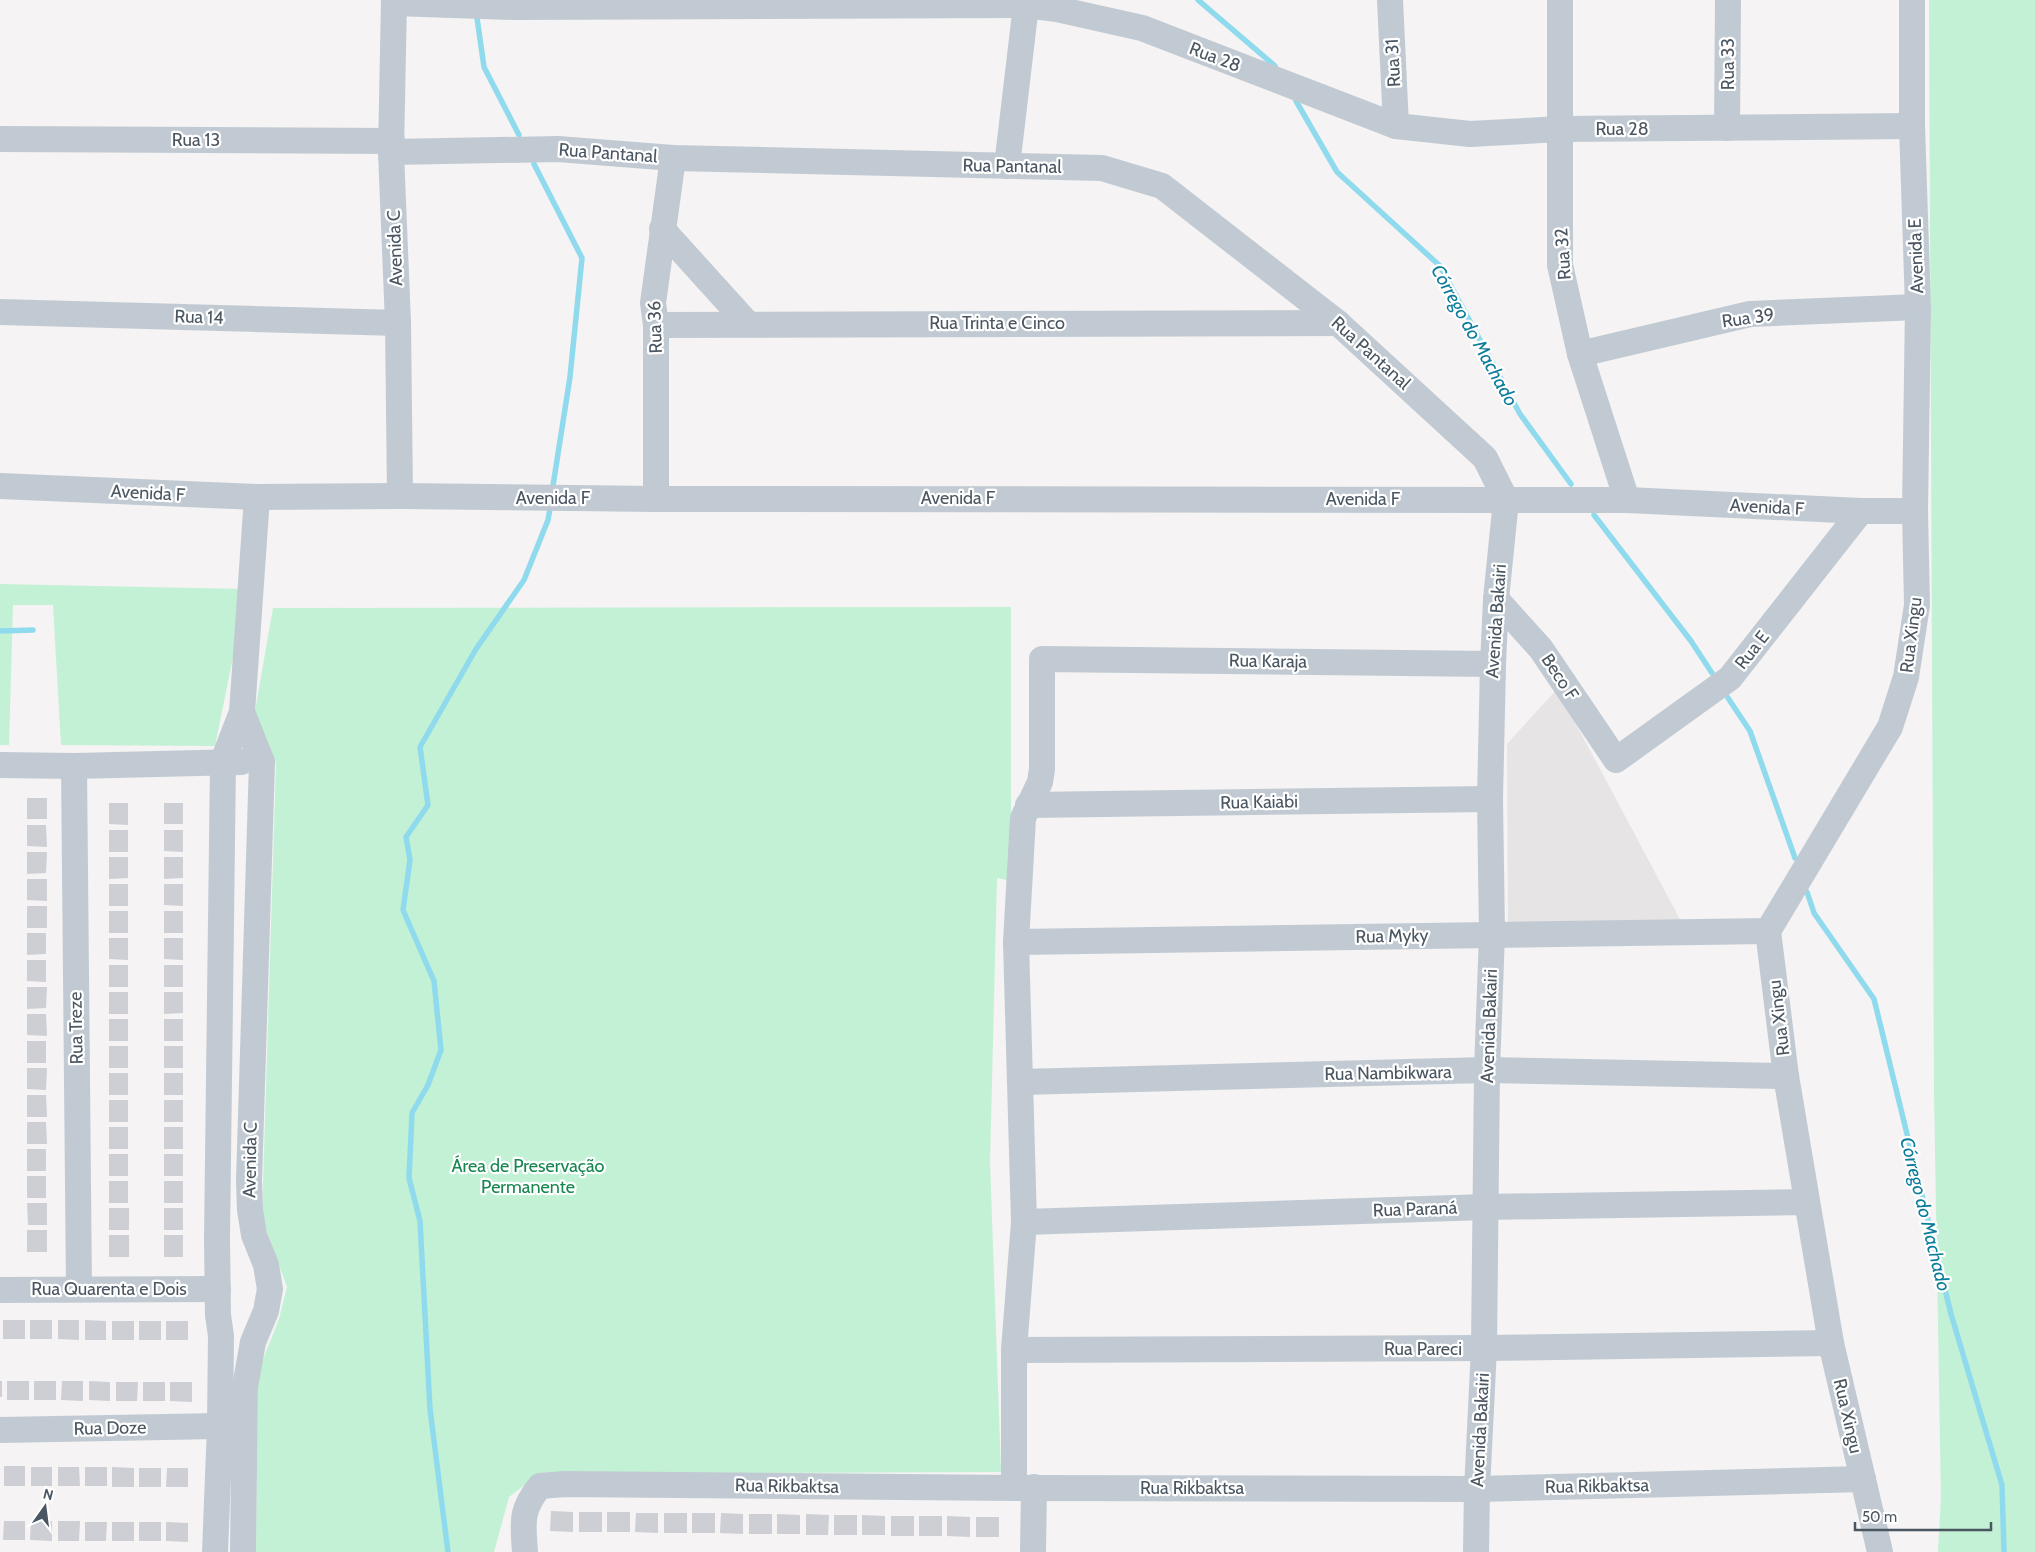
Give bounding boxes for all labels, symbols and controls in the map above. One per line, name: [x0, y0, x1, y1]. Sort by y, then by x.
street label: Rua 28: [1186, 37, 1244, 77]
street label: Rua 31: [1381, 38, 1405, 88]
street label: Rua 33: [1717, 38, 1739, 90]
street label: Rua 28: [1595, 118, 1649, 140]
street label: Rua 13: [172, 129, 220, 151]
street label: Rua Pantanal: [558, 139, 659, 167]
street label: Rua Pantanal: [962, 154, 1062, 178]
street label: Avenida C: [383, 210, 407, 286]
street label: Avenida E: [1904, 218, 1928, 294]
street label: Rua 32: [1550, 227, 1576, 281]
water label: Córrego do Machado: [1426, 261, 1523, 410]
street label: Rua 36: [643, 300, 667, 354]
street label: Rua 39: [1720, 303, 1776, 333]
street label: Rua 14: [174, 305, 224, 329]
street label: Rua Trinta e Cinco: [929, 312, 1065, 334]
street label: Rua Pantanal: [1327, 312, 1416, 395]
street label: Avenida F: [110, 480, 186, 506]
street label: Avenida F: [516, 487, 591, 509]
street label: Avenida F: [921, 487, 996, 509]
street label: Avenida F: [1326, 488, 1401, 510]
street label: Avenida F: [1729, 494, 1805, 520]
street label: Avenida Bakairi: [1481, 563, 1511, 679]
street label: Rua Xingu: [1895, 596, 1927, 674]
street label: Rua E: [1730, 626, 1774, 674]
street label: Rua Karaja: [1229, 649, 1308, 673]
street label: Beco F: [1537, 650, 1584, 705]
street label: Rua Kaiabi: [1220, 790, 1298, 814]
street label: Rua Myky: [1355, 924, 1429, 948]
street label: Avenida Bakairi: [1476, 969, 1502, 1083]
street label: Rua Xingu: [1763, 979, 1795, 1057]
street label: Rua Treze: [64, 991, 88, 1065]
street label: Rua Nambikwara: [1324, 1061, 1452, 1085]
street label: Avenida C: [238, 1122, 262, 1198]
water label: Córrego do Machado: [1895, 1135, 1956, 1294]
park label: Área de Preservação Permanente: [452, 1155, 605, 1198]
street label: Rua Paraná: [1372, 1197, 1458, 1221]
street label: Rua Quarenta e Dois: [31, 1278, 187, 1300]
street label: Rua Pareci: [1384, 1338, 1462, 1360]
street label: Avenida Bakairi: [1466, 1372, 1494, 1488]
street label: Rua Xingu: [1829, 1376, 1867, 1456]
street label: Rua Doze: [73, 1416, 147, 1440]
street label: Rua Rikbaktsa: [735, 1474, 840, 1498]
street label: Rua Rikbaktsa: [1545, 1474, 1650, 1498]
street label: Rua Rikbaktsa: [1140, 1477, 1244, 1499]
north arrow: [20, 1482, 70, 1532]
text: N: [41, 1484, 55, 1504]
scale bar: [1855, 1500, 1991, 1532]
text: 50 m: [1862, 1508, 1897, 1526]

